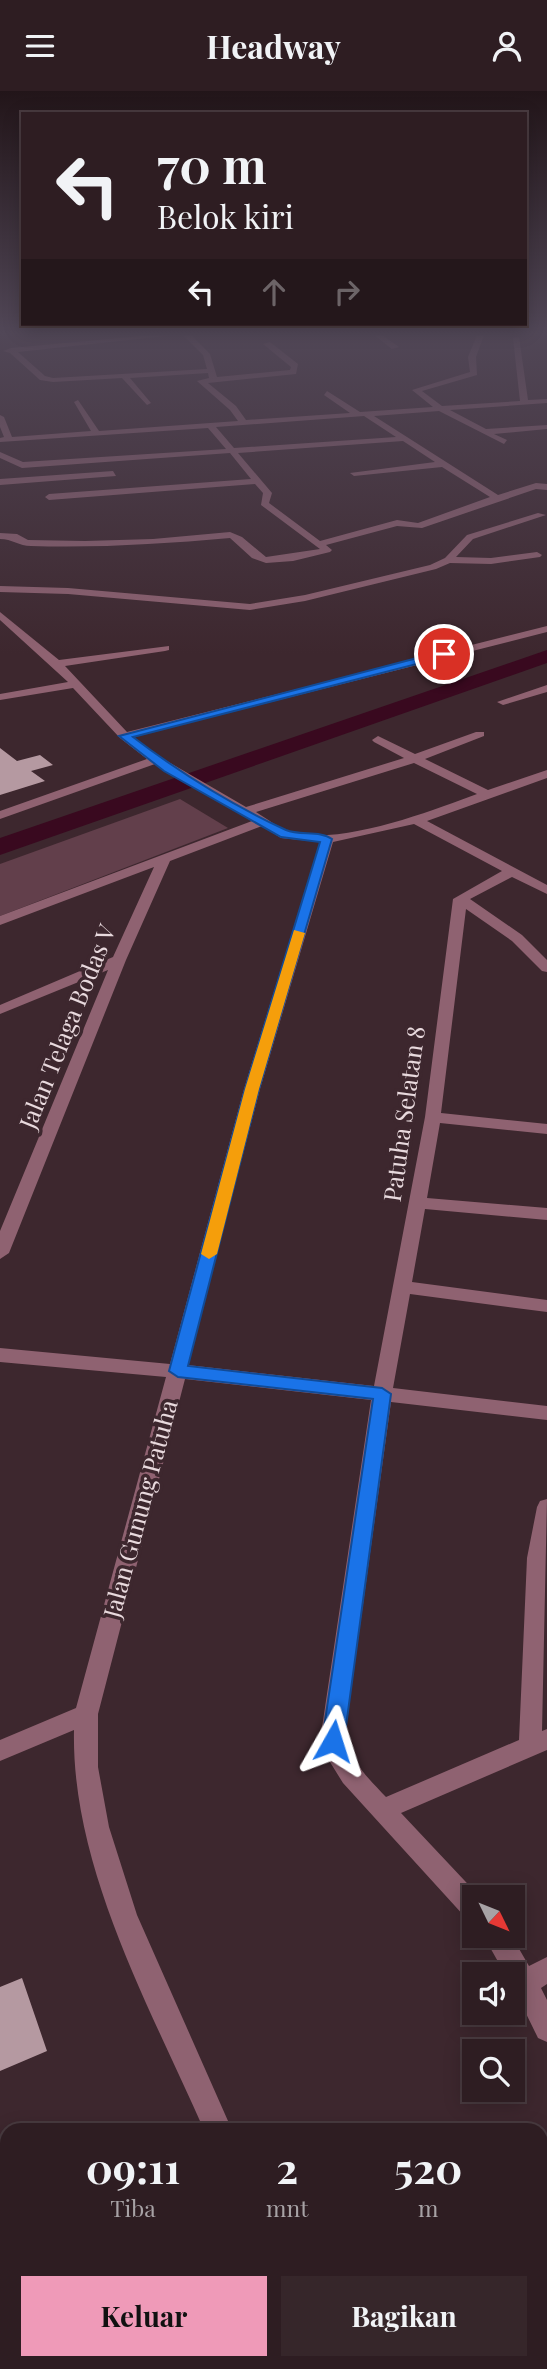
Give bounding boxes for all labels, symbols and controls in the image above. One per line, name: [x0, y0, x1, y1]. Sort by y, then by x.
text: Headway: [206, 24, 341, 67]
icon: menu: [21, 27, 59, 65]
icon: person: [488, 27, 526, 65]
text: 70 m: [157, 131, 267, 196]
icon: left: [42, 140, 133, 231]
text: Belok kiri: [157, 194, 294, 237]
icon: left: [182, 273, 220, 311]
icon: ahead: [255, 273, 293, 311]
icon: right: [328, 273, 366, 311]
pin: [414, 624, 474, 684]
icon: arrive: [425, 635, 463, 673]
street label: Jalan Telaga Bodas V: [10, 919, 122, 1134]
street label: Patuha Selatan 8: [375, 1024, 431, 1204]
street label: Jalan Gunung Patuha: [94, 1396, 184, 1622]
position arrow: [296, 1704, 370, 1778]
north arrow: [462, 1885, 525, 1948]
map controls: [462, 1885, 525, 2102]
button: sound: [462, 1962, 525, 2025]
button: search: [462, 2039, 525, 2102]
text: 09:11: [86, 2139, 180, 2195]
text: 2: [276, 2139, 298, 2195]
text: 520: [394, 2139, 462, 2195]
text: Tiba: [110, 2192, 156, 2223]
text: mnt: [266, 2192, 308, 2223]
text: m: [418, 2192, 438, 2223]
button: Keluar: [21, 2276, 267, 2356]
button: Bagikan: [281, 2276, 527, 2356]

